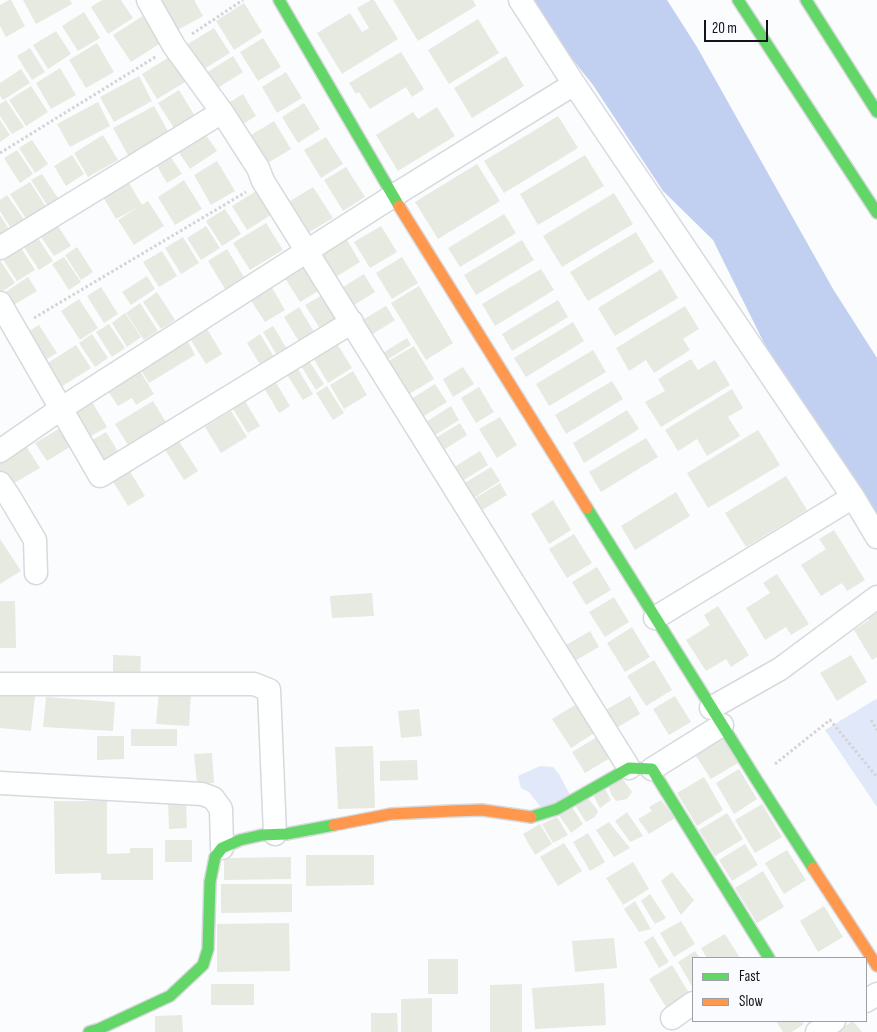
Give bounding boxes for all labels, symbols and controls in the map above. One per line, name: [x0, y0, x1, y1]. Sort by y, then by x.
scale bar: [707, 10, 771, 42]
text: 20 m: [712, 19, 737, 38]
legend: [692, 957, 867, 1022]
text: Fast: [739, 967, 760, 986]
text: Slow: [739, 992, 763, 1011]

